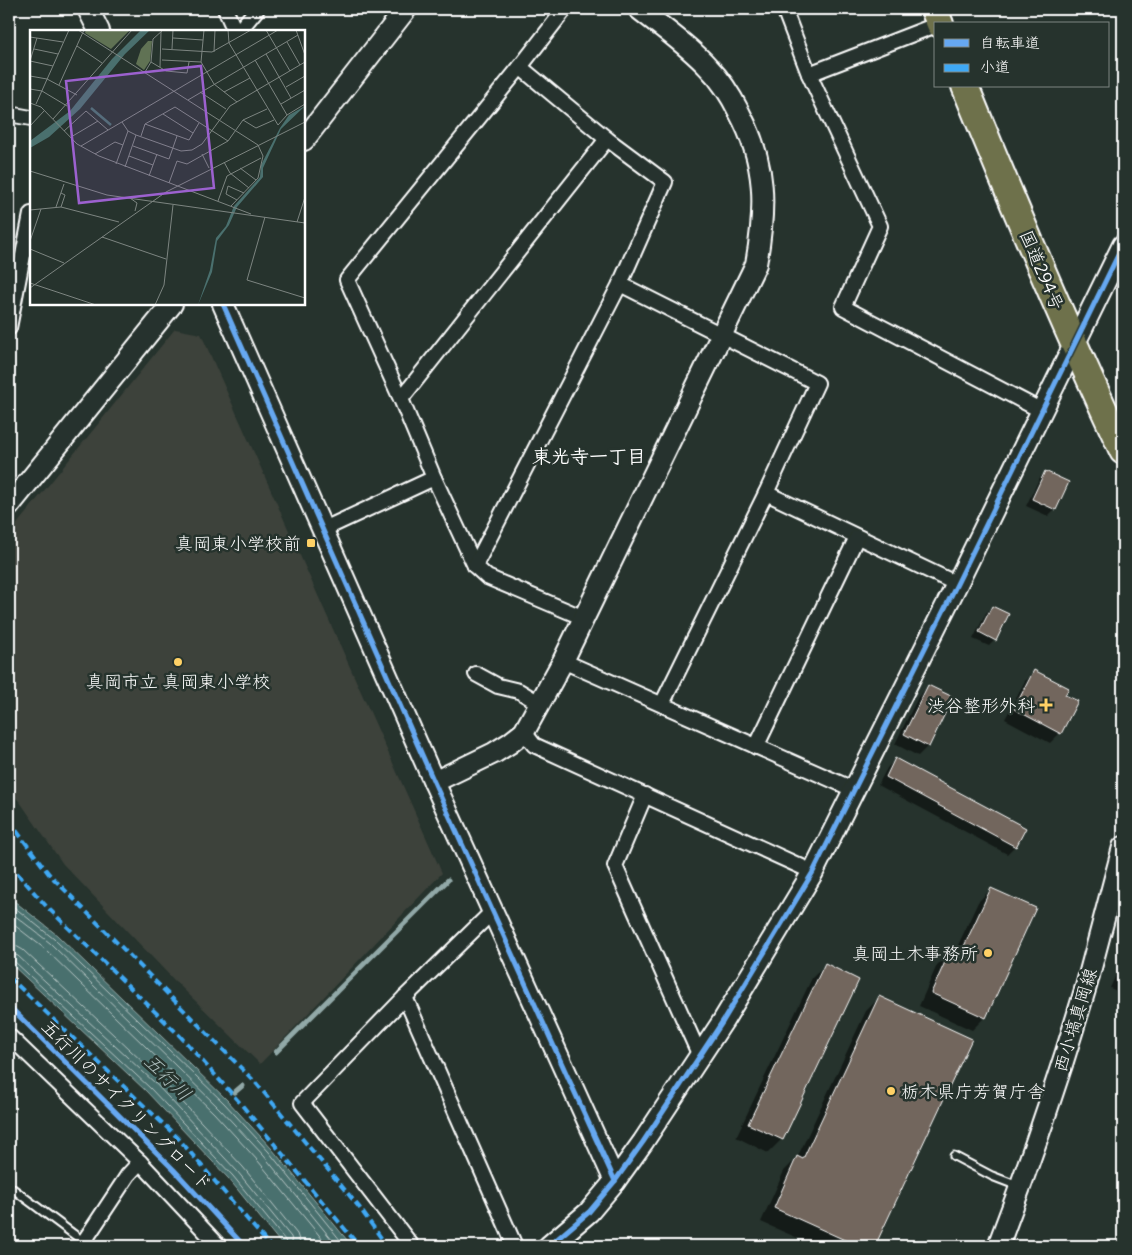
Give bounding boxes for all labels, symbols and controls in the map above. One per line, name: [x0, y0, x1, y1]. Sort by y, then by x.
legend: [934, 22, 1110, 88]
inset map: [30, 30, 305, 305]
text: 自転車道: [980, 33, 1040, 52]
text: 小道: [980, 57, 1010, 76]
street label: 国道294号: [1015, 227, 1069, 313]
district label: 東光寺一丁目: [532, 444, 646, 468]
place label: 真岡東小学校前: [175, 532, 301, 555]
marker: 真岡東小学校前: [305, 537, 317, 549]
marker: 真岡市立 真岡東小学校: [172, 656, 184, 668]
place label: 真岡市立 真岡東小学校: [86, 670, 270, 693]
place label: 渋谷整形外科: [927, 694, 1035, 717]
marker: 渋谷整形外科: [1039, 698, 1053, 712]
place label: 真岡土木事務所: [852, 942, 978, 965]
marker: 真岡土木事務所: [982, 947, 994, 959]
street label: 西小塙真岡線: [1048, 965, 1102, 1075]
street label: 五行川のサイクリングロード: [37, 1015, 217, 1195]
water label: 五行川: [139, 1049, 197, 1105]
place label: 栃木県庁芳賀庁舎: [901, 1080, 1045, 1103]
marker: 栃木県庁芳賀庁舎: [885, 1085, 897, 1097]

